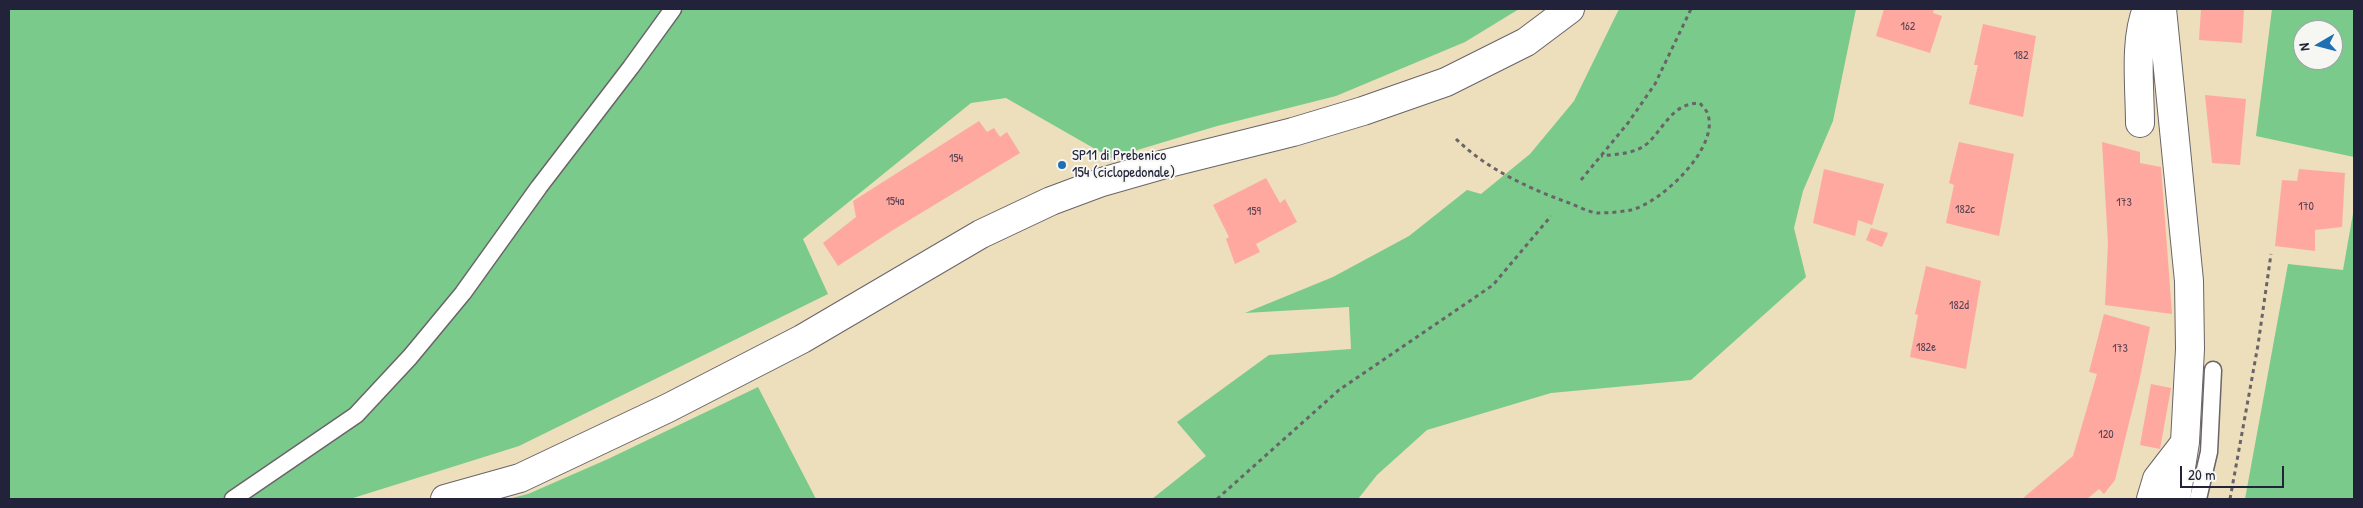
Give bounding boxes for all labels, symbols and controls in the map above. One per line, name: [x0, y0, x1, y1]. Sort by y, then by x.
house number: 162: [1901, 20, 1915, 34]
north arrow: [2293, 20, 2343, 70]
text: N: [2294, 42, 2314, 52]
house number: 182: [2013, 49, 2029, 63]
place label: SP11 di Prebenico 154 (ciclopedonale): [1072, 147, 1175, 182]
house number: 154: [949, 152, 963, 166]
marker: SP11 di Prebenico 154 (ciclopedonale): [1056, 159, 1068, 171]
house number: 154a: [886, 195, 904, 209]
house number: 173: [2116, 196, 2132, 210]
house number: 170: [2298, 200, 2314, 214]
house number: 182c: [1955, 203, 1975, 217]
house number: 159: [1247, 205, 1261, 219]
house number: 182d: [1949, 299, 1969, 313]
house number: 182e: [1916, 341, 1936, 355]
house number: 173: [2112, 342, 2128, 356]
house number: 120: [2098, 428, 2114, 442]
scale bar: [2183, 456, 2287, 488]
text: 20 m: [2188, 464, 2215, 485]

